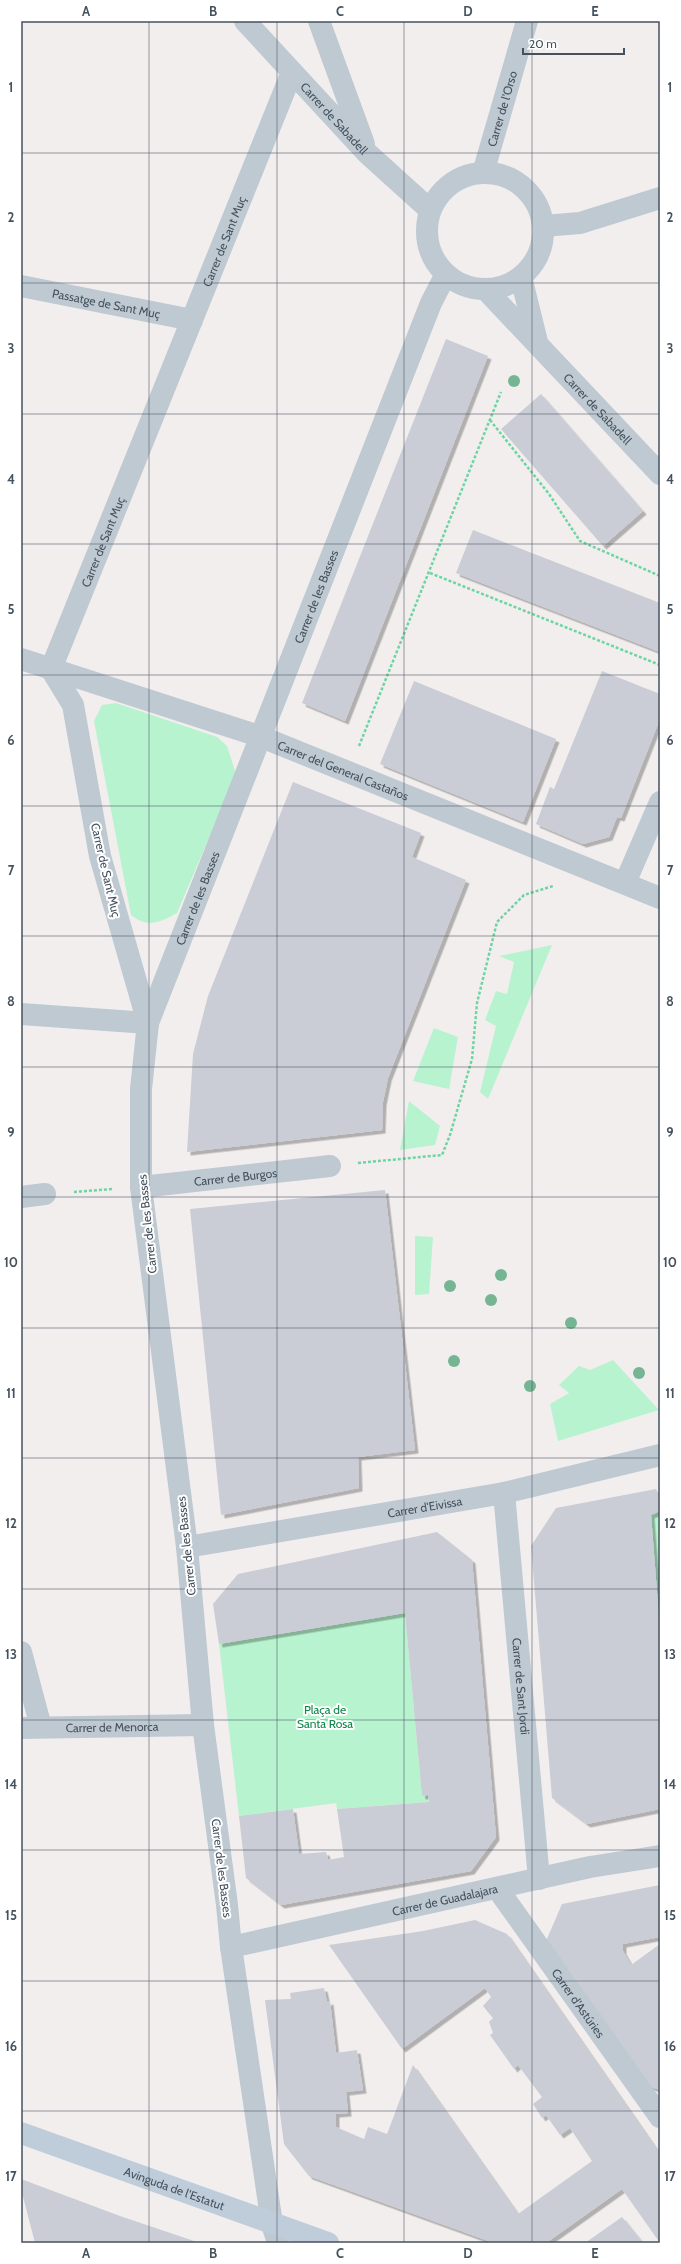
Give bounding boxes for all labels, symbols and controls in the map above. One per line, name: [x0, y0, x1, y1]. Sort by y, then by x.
text: A: [82, 3, 91, 19]
text: B: [209, 3, 217, 19]
text: C: [336, 3, 344, 19]
text: D: [463, 3, 473, 19]
text: E: [591, 3, 599, 19]
scale bar: [523, 30, 624, 56]
text: 20 m: [529, 36, 557, 51]
street label: Carrer de l'Orso: [484, 69, 520, 148]
text: 1: [9, 79, 13, 95]
street label: Carrer de Sabadell: [298, 79, 372, 157]
text: 1: [668, 79, 672, 95]
street label: Carrer de Sant Muç: [199, 193, 249, 289]
text: 2: [8, 209, 15, 225]
text: 2: [667, 209, 674, 225]
street label: Passatge de Sant Muç: [51, 285, 162, 321]
text: 3: [7, 340, 15, 356]
text: 3: [666, 340, 674, 356]
street label: Carrer de Sabadell: [561, 370, 635, 447]
text: 4: [7, 471, 15, 487]
text: 4: [666, 471, 674, 487]
street label: Carrer de Sant Muç: [77, 494, 128, 589]
street label: Carrer de les Basses: [290, 547, 341, 646]
text: 5: [8, 601, 15, 617]
text: 5: [667, 601, 674, 617]
text: 6: [7, 732, 15, 748]
text: 6: [666, 732, 674, 748]
street label: Carrer del General Castaños: [276, 737, 411, 803]
street label: Carrer de Sant Muç: [88, 821, 124, 919]
street label: Carrer de les Basses: [172, 849, 222, 947]
text: 7: [8, 862, 15, 878]
text: 7: [667, 862, 674, 878]
text: 8: [7, 993, 15, 1009]
text: 8: [666, 993, 674, 1009]
text: 9: [7, 1124, 15, 1140]
text: 9: [666, 1124, 674, 1140]
street label: Carrer de Burgos: [193, 1164, 278, 1189]
street label: Carrer de les Basses: [134, 1174, 160, 1274]
text: 10: [4, 1254, 18, 1270]
text: 10: [663, 1254, 677, 1270]
text: 11: [6, 1385, 16, 1401]
text: 11: [665, 1385, 675, 1401]
street label: Carrer d'Eivissa: [386, 1493, 463, 1520]
street label: Carrer de les Basses: [173, 1496, 199, 1596]
text: 12: [5, 1515, 17, 1531]
text: 12: [664, 1515, 676, 1531]
street label: Carrer de Sant Jordi: [510, 1637, 533, 1735]
text: 13: [5, 1646, 17, 1662]
text: 13: [664, 1646, 676, 1662]
park label: Plaça de Santa Rosa: [297, 1702, 353, 1731]
street label: Carrer de Menorca: [65, 1718, 159, 1735]
text: 14: [5, 1776, 17, 1792]
text: 14: [664, 1776, 676, 1792]
street label: Carrer de les Basses: [209, 1818, 235, 1918]
street label: Carrer de Guadalajara: [391, 1880, 499, 1918]
text: 15: [5, 1907, 17, 1923]
text: 15: [664, 1907, 676, 1923]
street label: Carrer d'Astúries: [549, 1965, 609, 2041]
text: 16: [5, 2038, 17, 2054]
text: 16: [664, 2038, 676, 2054]
street label: Avinguda de l'Estatut: [122, 2163, 227, 2213]
text: 17: [5, 2168, 17, 2184]
text: 17: [664, 2168, 676, 2184]
text: A: [82, 2245, 91, 2261]
text: B: [209, 2245, 217, 2261]
text: C: [336, 2245, 344, 2261]
text: D: [463, 2245, 473, 2261]
text: E: [591, 2245, 599, 2261]

